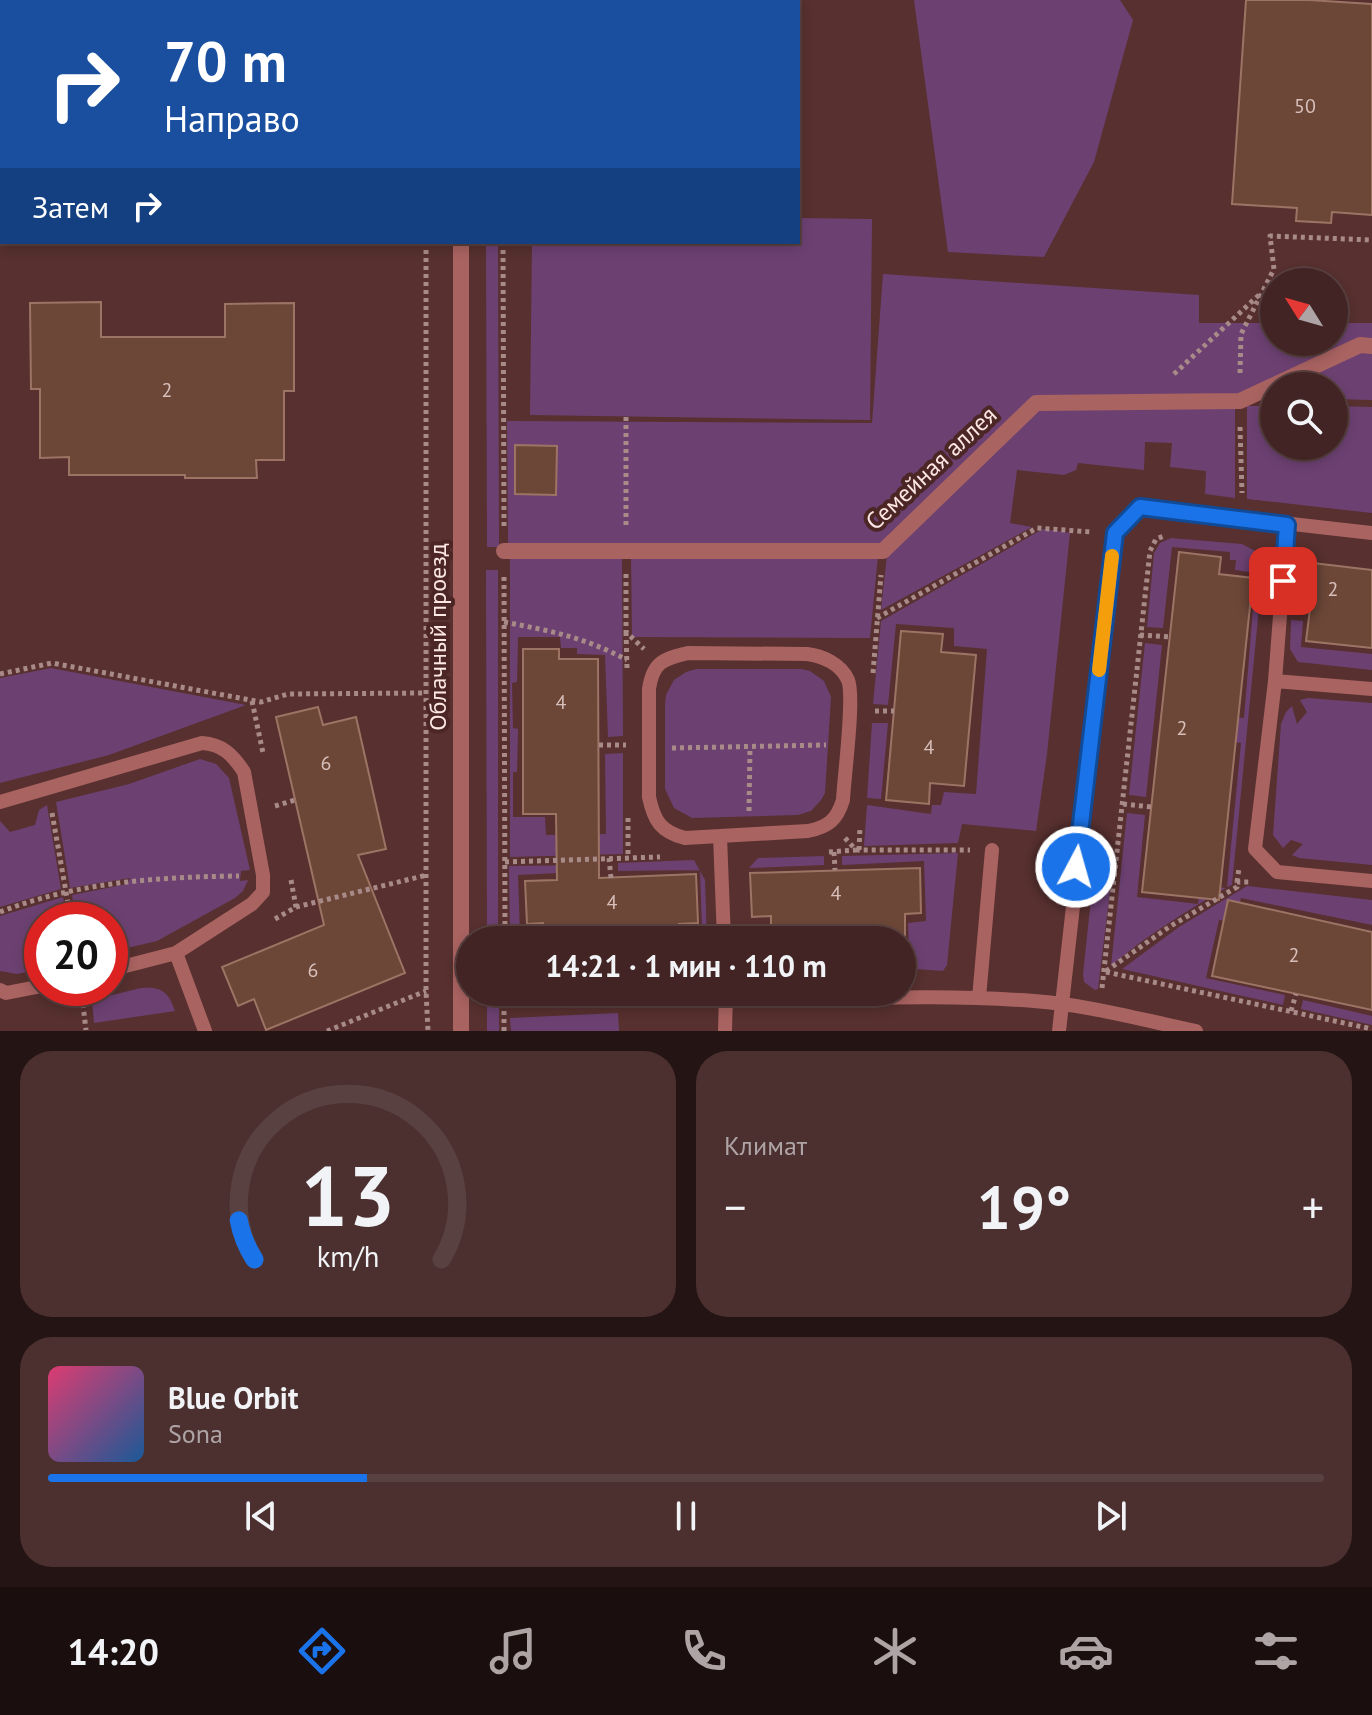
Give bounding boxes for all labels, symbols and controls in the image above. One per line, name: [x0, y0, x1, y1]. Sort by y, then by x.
text: 70 m: [164, 25, 287, 97]
icon: right: [32, 32, 136, 136]
house number: 50: [1294, 93, 1316, 119]
text: Направо: [164, 95, 300, 142]
icon: right: [125, 184, 169, 228]
text: Затем: [32, 187, 109, 226]
north arrow: [1260, 268, 1348, 356]
map controls: [1260, 268, 1348, 460]
button: search: [1260, 372, 1348, 460]
house number: 2: [162, 377, 172, 403]
street label: Семейная аллея: [859, 399, 1003, 537]
street label: Облачный проезд: [422, 543, 453, 731]
pin: [1249, 547, 1317, 615]
icon: arrive: [1261, 559, 1305, 603]
house number: 2: [1328, 576, 1338, 602]
house number: 4: [556, 689, 567, 715]
house number: 2: [1177, 715, 1187, 741]
house number: 4: [924, 734, 935, 760]
house number: 6: [321, 750, 331, 776]
position arrow: [1034, 825, 1118, 909]
house number: 4: [831, 880, 842, 906]
house number: 4: [607, 889, 618, 915]
speed limit sign: 20: [24, 902, 128, 1006]
house number: 2: [1289, 942, 1299, 968]
text: 14:21 · 1 мин · 110 m: [545, 946, 827, 985]
house number: 6: [308, 957, 318, 983]
text: Климат: [724, 1129, 807, 1162]
text: 13: [301, 1141, 395, 1249]
text: 19°: [977, 1168, 1071, 1246]
text: −: [724, 1178, 746, 1235]
text: +: [1302, 1178, 1324, 1235]
text: km/h: [317, 1238, 379, 1275]
text: Blue Orbit: [168, 1378, 298, 1417]
text: Sona: [168, 1417, 223, 1450]
icon: previous: [239, 1494, 283, 1538]
icon: pause: [664, 1494, 708, 1538]
icon: next: [1089, 1494, 1133, 1538]
icon: directions: [294, 1623, 350, 1679]
icon: music: [485, 1623, 541, 1679]
icon: phone: [676, 1623, 732, 1679]
icon: climate: [867, 1623, 923, 1679]
icon: car: [1058, 1623, 1114, 1679]
icon: filters: [1248, 1623, 1304, 1679]
text: 14:20: [67, 1628, 159, 1675]

